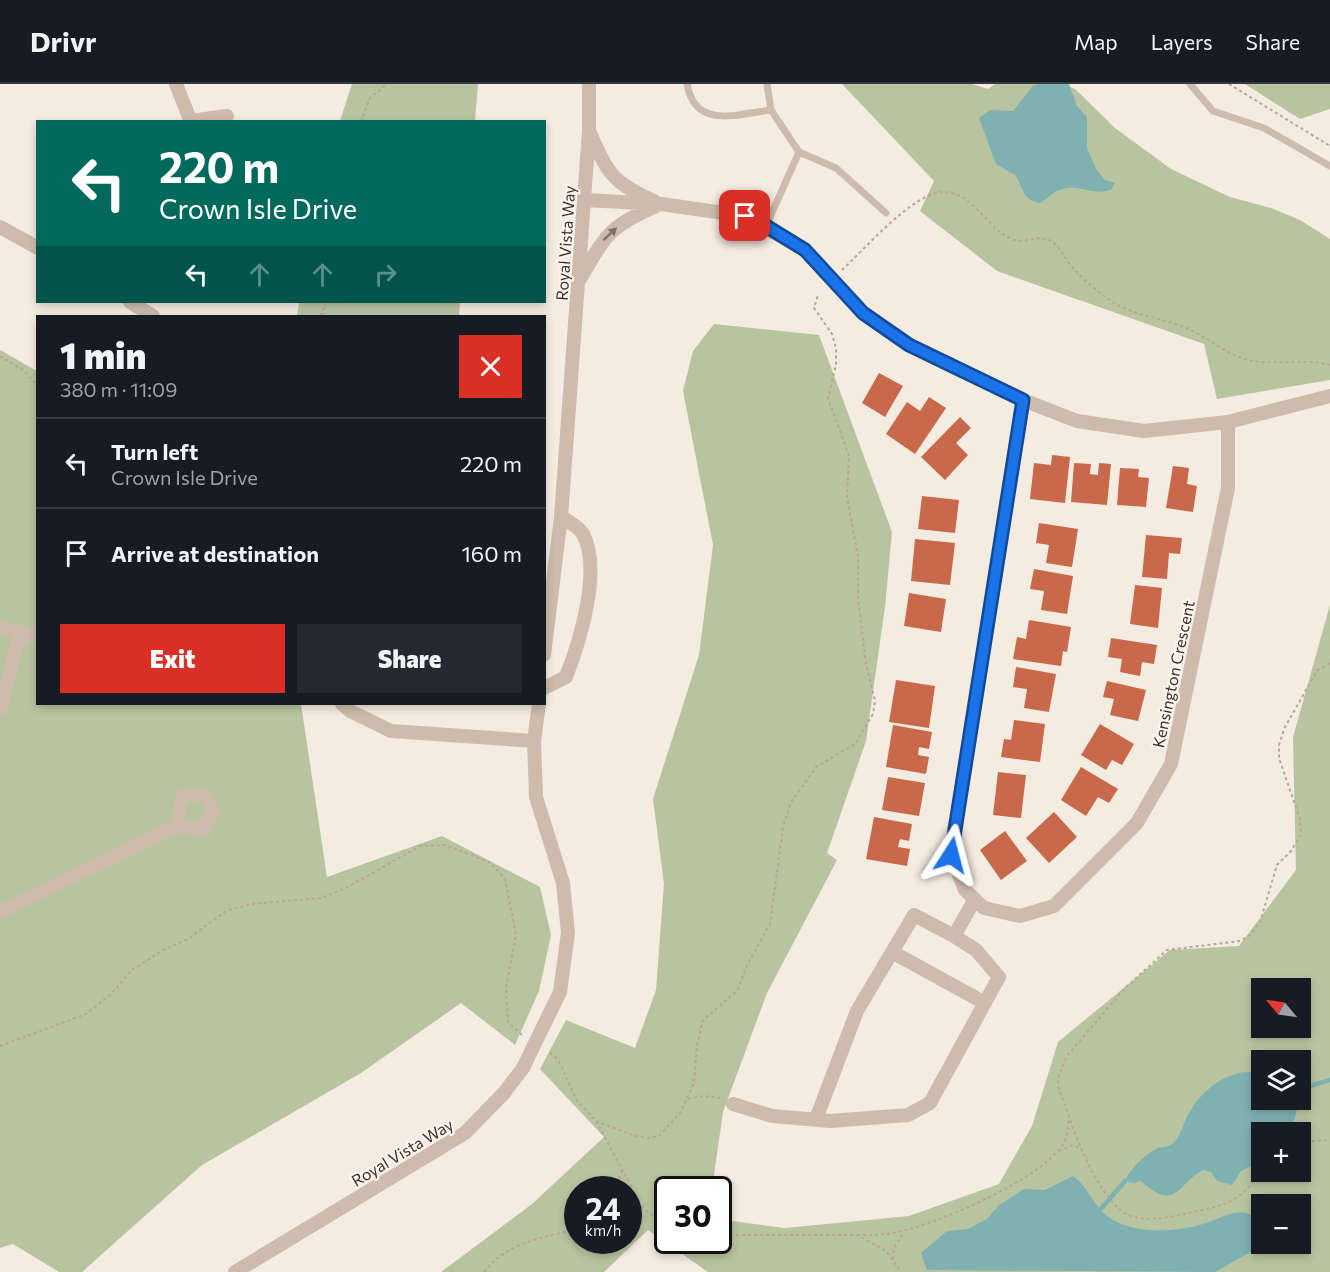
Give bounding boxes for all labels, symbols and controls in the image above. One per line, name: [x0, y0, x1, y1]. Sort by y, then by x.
text: Drivr: [30, 24, 97, 58]
text: Map: [1074, 29, 1118, 54]
text: Layers: [1151, 29, 1213, 54]
text: Share: [1246, 29, 1300, 54]
text: 220 m: [159, 140, 279, 192]
icon: left: [60, 144, 138, 222]
street label: Royal Vista Way: [551, 185, 579, 301]
pin: [719, 190, 770, 241]
text: Crown Isle Drive: [159, 192, 357, 225]
icon: arrive: [728, 199, 761, 232]
one-way arrow: [603, 227, 618, 241]
icon: left: [180, 258, 213, 291]
icon: ahead: [243, 258, 276, 291]
icon: ahead: [306, 258, 339, 291]
icon: right: [369, 258, 402, 291]
text: 1 min: [60, 332, 146, 376]
button: close: [459, 335, 522, 398]
text: 380 m · 11:09: [60, 377, 177, 401]
text: Turn left: [111, 438, 198, 465]
icon: left: [60, 447, 93, 480]
text: 220 m: [460, 450, 522, 477]
text: Crown Isle Drive: [111, 465, 258, 489]
icon: arrive: [60, 537, 93, 570]
text: Arrive at destination: [111, 540, 319, 567]
text: 160 m: [461, 540, 522, 567]
street label: Kensington Crescent: [1148, 598, 1198, 749]
button: Exit: [60, 624, 285, 693]
button: Share: [297, 624, 522, 693]
position arrow: [919, 823, 983, 887]
north arrow: [1251, 978, 1311, 1038]
map controls: [1251, 978, 1311, 1254]
button: layers: [1251, 1050, 1311, 1110]
street label: Royal Vista Way: [348, 1114, 456, 1190]
button: +: [1251, 1122, 1311, 1182]
speed limit sign: 30: [654, 1176, 732, 1254]
text: 24: [585, 1189, 621, 1226]
button: −: [1251, 1194, 1311, 1254]
text: km/h: [585, 1221, 621, 1239]

